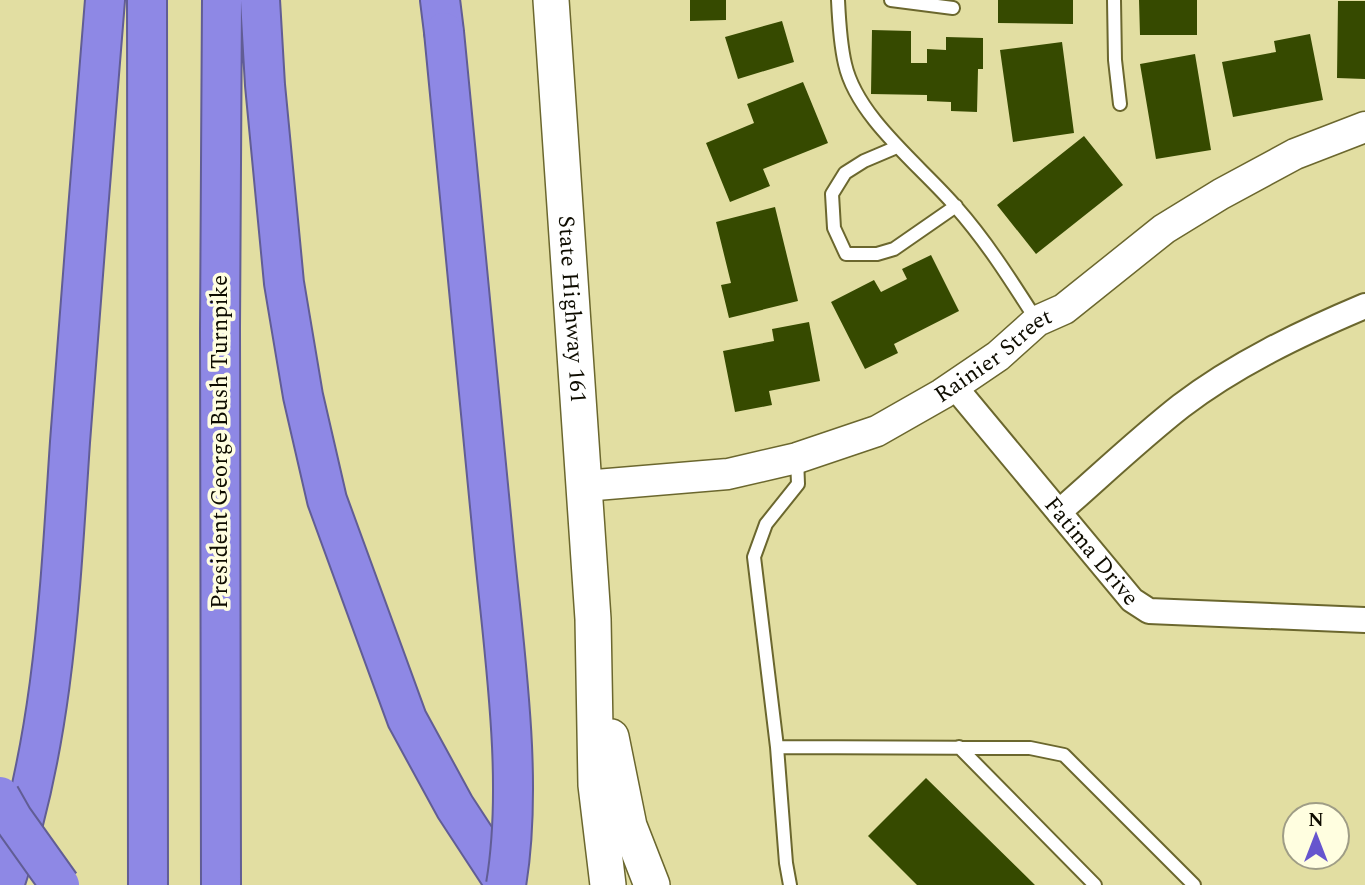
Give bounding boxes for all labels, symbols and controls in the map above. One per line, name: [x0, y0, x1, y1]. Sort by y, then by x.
street label: State Highway 161: [548, 214, 596, 404]
street label: President George Bush Turnpike: [203, 275, 238, 609]
street label: Rainier Street: [927, 299, 1058, 412]
street label: Fatima Drive: [1035, 489, 1148, 614]
north arrow: [1281, 801, 1351, 871]
text: N: [1308, 806, 1324, 835]

